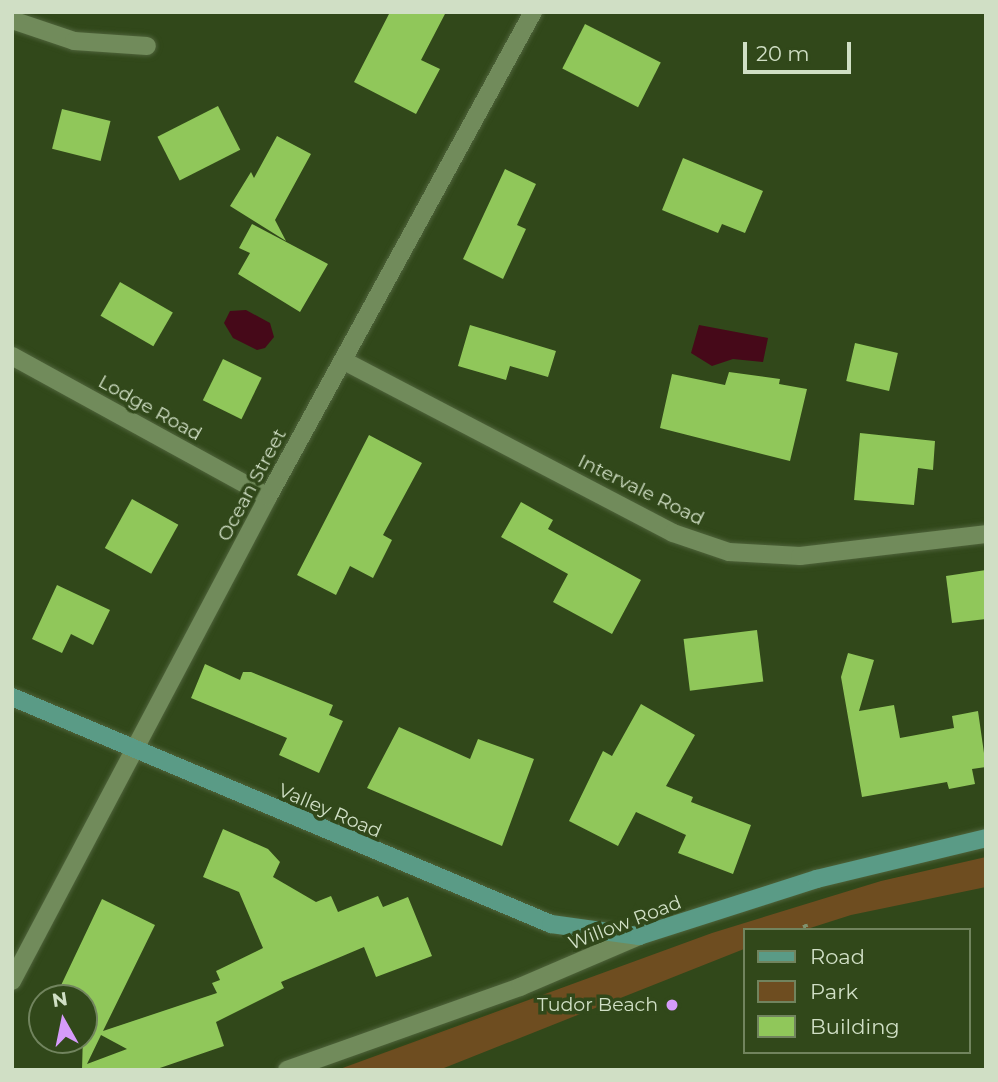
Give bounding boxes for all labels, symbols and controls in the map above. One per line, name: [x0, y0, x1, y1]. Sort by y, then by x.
scale bar: [746, 28, 855, 72]
text: 20 m: [756, 41, 810, 66]
street label: Lodge Road: [94, 370, 206, 446]
street label: Ocean Street: [213, 425, 291, 545]
street label: Intervale Road: [574, 450, 708, 530]
street label: Valley Road: [275, 779, 385, 843]
street label: Willow Road: [565, 891, 685, 955]
legend: [743, 928, 970, 1054]
text: Road: [810, 944, 865, 969]
text: Park: [810, 979, 858, 1004]
north arrow: [28, 984, 98, 1054]
text: N: [51, 987, 69, 1012]
place label: Tudor Beach: [537, 994, 658, 1016]
marker: Tudor Beach: [664, 997, 680, 1013]
text: Building: [810, 1014, 900, 1039]

